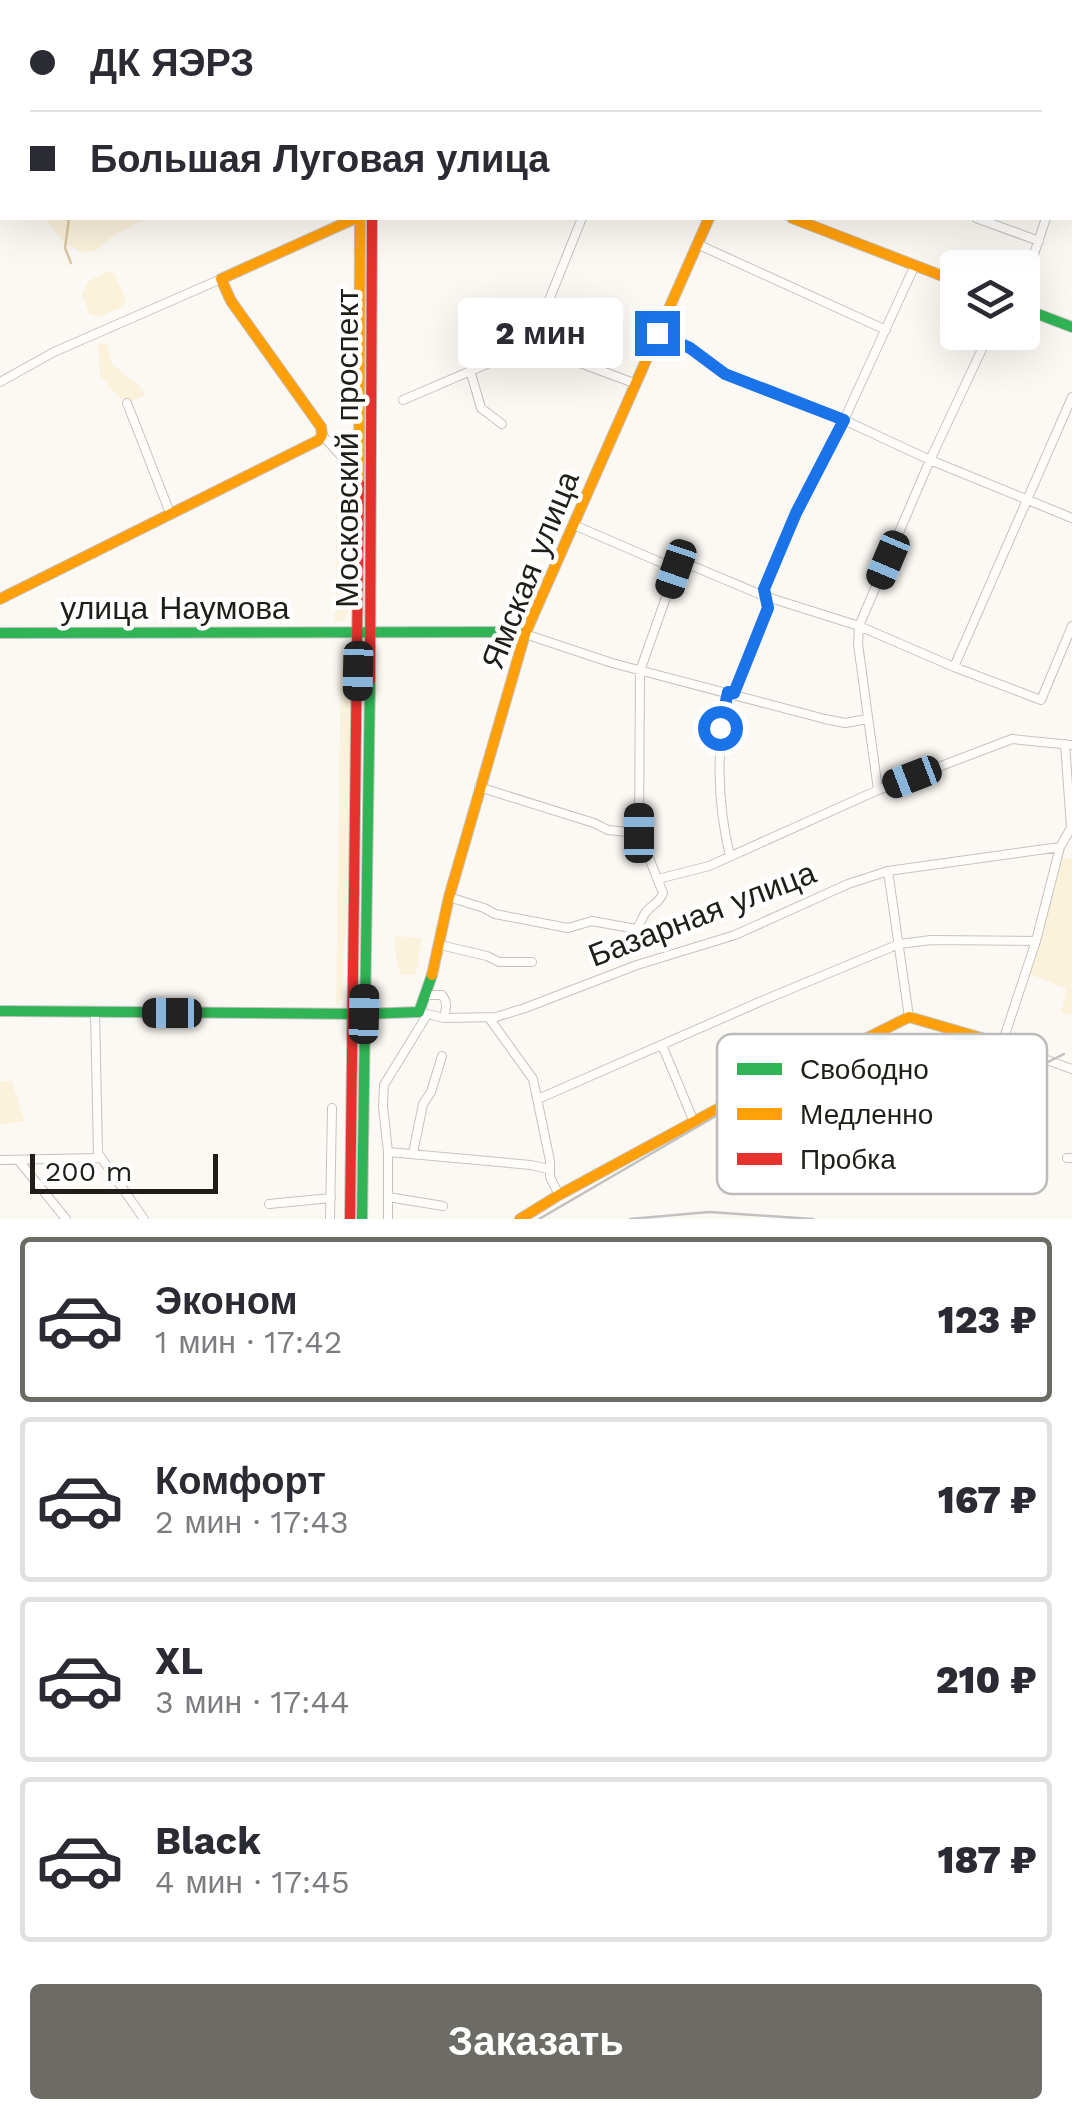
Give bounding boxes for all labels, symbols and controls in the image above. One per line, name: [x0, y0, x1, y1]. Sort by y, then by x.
text: ДК ЯЭРЗ: [90, 41, 254, 85]
text: Большая Луговая улица: [90, 137, 549, 181]
map controls: [940, 250, 1040, 350]
button: layers: [940, 250, 1040, 350]
street label: Московский проспект: [328, 288, 366, 608]
callout: 2 мин: [457, 298, 622, 368]
route end: [635, 311, 680, 356]
text: 2 мин: [495, 314, 586, 352]
street label: Ямская улица: [473, 465, 587, 674]
car: [862, 527, 914, 593]
car: [652, 536, 700, 602]
street label: улица Наумова: [60, 589, 290, 627]
car: [342, 641, 374, 701]
route start: [698, 706, 743, 751]
car: [879, 752, 945, 802]
car: [624, 803, 654, 863]
street label: Базарная улица: [583, 853, 821, 975]
car: [348, 984, 380, 1044]
car: [142, 998, 202, 1028]
legend: [717, 1034, 1047, 1194]
text: Свободно: [800, 1053, 929, 1086]
text: Медленно: [800, 1098, 933, 1131]
text: Пробка: [800, 1143, 896, 1176]
scale bar: [30, 1149, 218, 1194]
text: 200 m: [45, 1155, 132, 1188]
icon: car: [35, 1275, 125, 1365]
text: Эконом: [155, 1279, 298, 1323]
text: 123 ₽: [938, 1298, 1037, 1342]
text: 1 мин · 17:42: [155, 1323, 342, 1361]
icon: car: [35, 1455, 125, 1545]
text: Комфорт: [155, 1459, 326, 1503]
text: 167 ₽: [938, 1478, 1037, 1522]
text: 2 мин · 17:43: [155, 1503, 349, 1541]
icon: car: [35, 1635, 125, 1725]
text: XL: [155, 1639, 203, 1683]
text: 210 ₽: [936, 1658, 1037, 1702]
text: 3 мин · 17:44: [155, 1683, 350, 1721]
icon: car: [35, 1815, 125, 1905]
text: Black: [155, 1819, 261, 1863]
text: 187 ₽: [938, 1838, 1037, 1882]
text: 4 мин · 17:45: [155, 1863, 350, 1901]
button: Заказать: [30, 1984, 1042, 2099]

